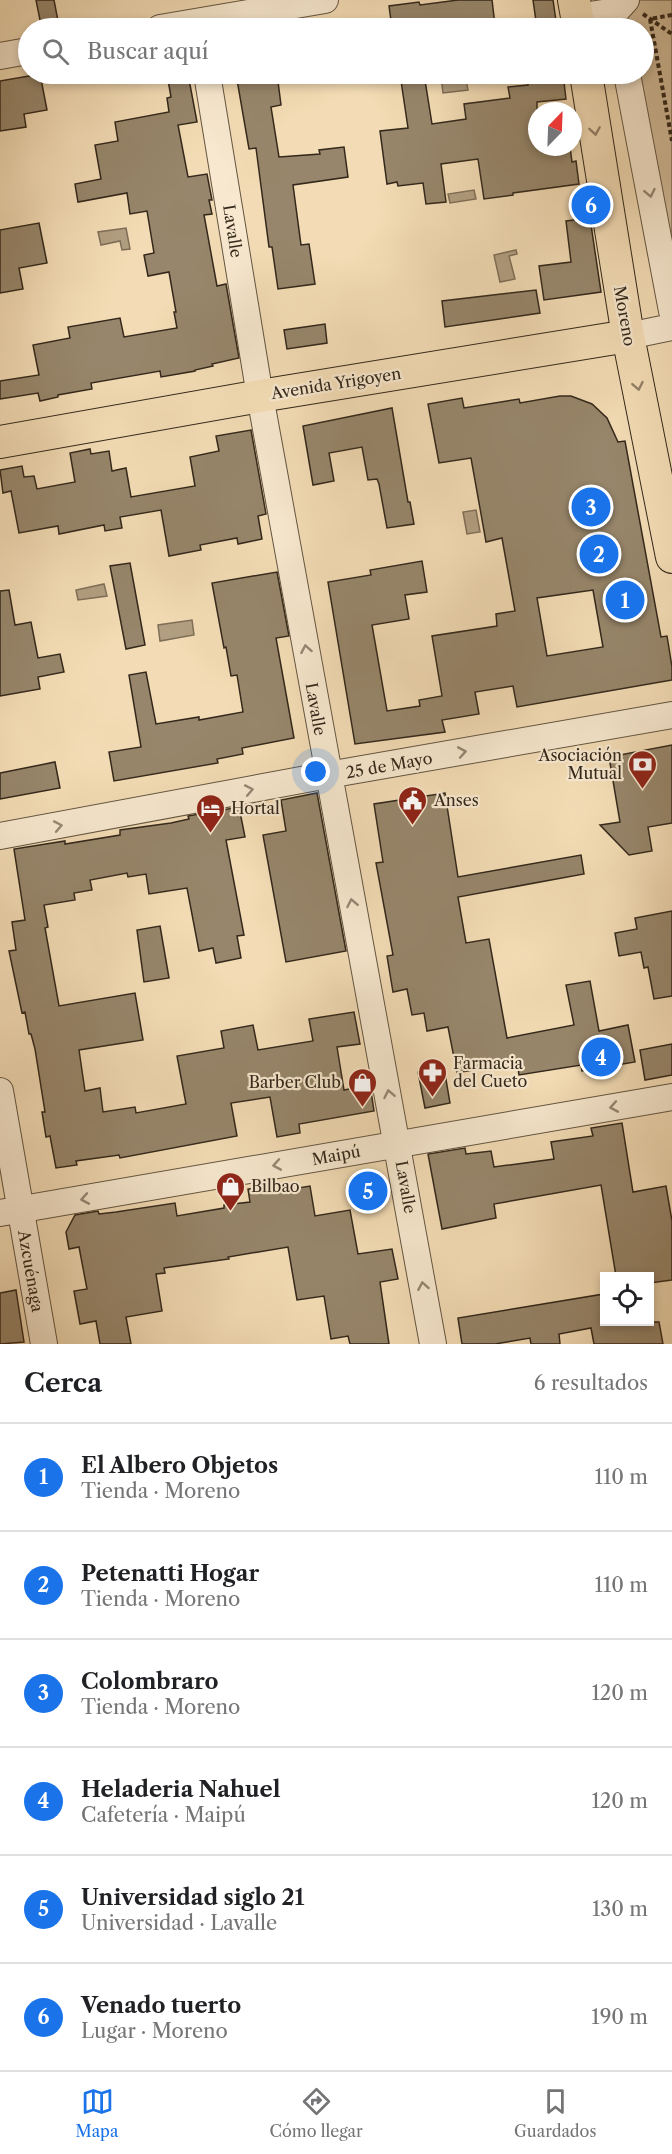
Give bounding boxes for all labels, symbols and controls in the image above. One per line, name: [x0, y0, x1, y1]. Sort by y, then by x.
search box: [18, 18, 654, 84]
icon: search: [39, 35, 72, 68]
text: Buscar aquí: [87, 38, 209, 65]
north arrow: [528, 102, 582, 156]
one-way arrow: [589, 127, 601, 136]
pin: 6: [572, 182, 610, 228]
one-way arrow: [643, 188, 656, 198]
street label: Lavalle: [219, 203, 247, 259]
street label: Moreno: [610, 284, 640, 348]
street label: Avenida Yrigoyen: [269, 363, 402, 403]
one-way arrow: [631, 380, 644, 390]
pin: 3: [572, 484, 610, 530]
pin: 2: [580, 532, 618, 576]
pin: 1: [606, 578, 644, 622]
one-way arrow: [300, 644, 312, 654]
street label: Lavalle: [301, 681, 331, 737]
place label: Asociación Mutual: [538, 745, 622, 783]
one-way arrow: [456, 746, 466, 759]
street label: 25 de Mayo: [344, 748, 434, 782]
bank icon: Asociación Mutual: [627, 748, 659, 790]
your location: [301, 757, 330, 786]
one-way arrow: [244, 784, 254, 797]
public building icon: Anses: [397, 784, 429, 826]
place label: Anses: [433, 790, 479, 810]
hotel icon: Hortal: [194, 792, 226, 834]
place label: Hortal: [231, 798, 280, 818]
one-way arrow: [52, 820, 62, 833]
one-way arrow: [346, 898, 359, 908]
pin: 4: [582, 1034, 620, 1080]
place label: Farmacia del Cueto: [453, 1053, 528, 1091]
pharmacy icon: Farmacia del Cueto: [416, 1056, 448, 1098]
shop icon: Barber Club: [346, 1066, 378, 1108]
place label: Barber Club: [249, 1072, 341, 1092]
one-way arrow: [383, 1090, 396, 1100]
one-way arrow: [610, 1100, 620, 1113]
street label: Maipú: [310, 1141, 362, 1169]
one-way arrow: [273, 1159, 282, 1171]
street label: Lavalle: [391, 1159, 421, 1215]
pin: 5: [348, 1168, 388, 1214]
shop icon: Bilbao: [214, 1170, 246, 1212]
place label: Bilbao: [251, 1176, 300, 1196]
one-way arrow: [81, 1192, 90, 1204]
street label: Azcuénaga: [14, 1228, 48, 1314]
map controls: [600, 1272, 654, 1326]
button: locate: [600, 1272, 654, 1326]
one-way arrow: [417, 1282, 430, 1292]
text: Cerca: [24, 1367, 102, 1399]
text: 6 resultados: [534, 1371, 648, 1395]
text: El Albero Objetos: [81, 1452, 278, 1479]
text: 1: [39, 1465, 48, 1489]
text: 110 m: [595, 1465, 648, 1489]
text: Tienda · Moreno: [81, 1479, 240, 1503]
text: Petenatti Hogar: [81, 1560, 259, 1587]
text: 2: [38, 1573, 49, 1597]
text: 110 m: [595, 1573, 648, 1597]
text: Tienda · Moreno: [81, 1587, 240, 1611]
text: Colombraro: [81, 1668, 218, 1695]
text: 3: [38, 1681, 49, 1705]
text: 120 m: [591, 1681, 648, 1705]
text: Tienda · Moreno: [81, 1695, 240, 1719]
text: Heladeria Nahuel: [81, 1776, 280, 1803]
text: 4: [38, 1789, 49, 1813]
text: 120 m: [591, 1789, 648, 1813]
text: Cafetería · Maipú: [81, 1803, 245, 1827]
text: Universidad siglo 21: [81, 1884, 304, 1911]
text: 5: [38, 1897, 49, 1921]
text: 130 m: [592, 1897, 648, 1921]
text: Universidad · Lavalle: [81, 1911, 277, 1935]
text: Venado tuerto: [81, 1992, 241, 2019]
text: 6: [38, 2005, 49, 2029]
text: 190 m: [591, 2005, 648, 2029]
text: Lugar · Moreno: [81, 2019, 228, 2043]
tab: Mapa: [76, 2085, 118, 2141]
tab: Cómo llegar: [270, 2085, 363, 2141]
tab: Guardados: [514, 2085, 596, 2141]

